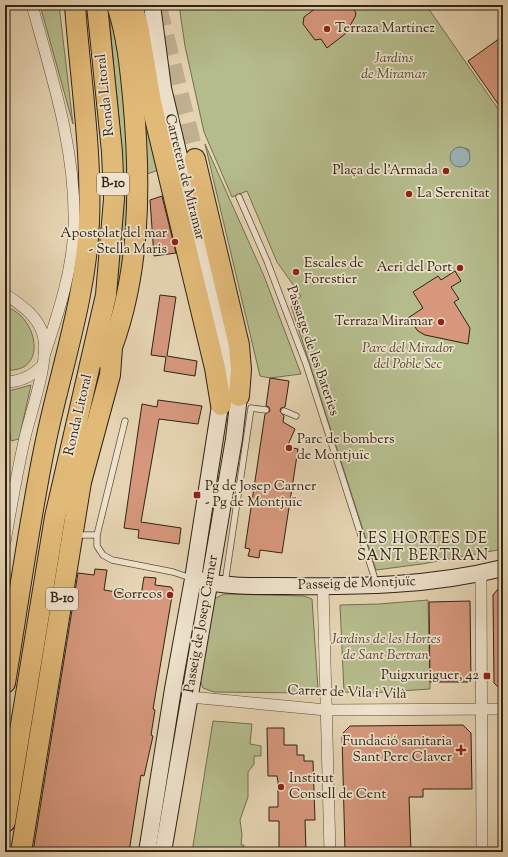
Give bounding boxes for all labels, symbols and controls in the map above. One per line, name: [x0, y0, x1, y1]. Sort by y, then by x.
place label: Terraza Martínez: [335, 19, 435, 39]
marker: Terraza Martínez: [322, 24, 332, 34]
park label: Jardins de Miramar: [361, 49, 427, 85]
street label: Ronda Litoral: [92, 53, 120, 137]
street label: Carretera de Miramar: [159, 112, 210, 243]
place label: Plaça de l'Armada: [332, 161, 439, 181]
marker: Plaça de l'Armada: [441, 166, 451, 176]
road number: B-10: [97, 173, 129, 195]
place label: La Serenitat: [417, 184, 490, 204]
marker: La Serenitat: [404, 189, 414, 199]
place label: Apostolat del mar - Stella Maris: [60, 224, 168, 260]
marker: Apostolat del mar - Stella Maris: [170, 237, 180, 247]
place label: Escales de Forestier: [304, 254, 364, 290]
place label: Aeri del Port: [376, 258, 452, 278]
marker: Aeri del Port: [455, 263, 465, 273]
marker: Escales de Forestier: [291, 267, 301, 277]
street label: Passatge de les Bateries: [280, 283, 344, 419]
place label: Terraza Miramar: [335, 312, 434, 332]
marker: Terraza Miramar: [436, 317, 446, 327]
park label: Parc del Mirador del Poble Sec: [362, 339, 454, 375]
street label: Ronda Litoral: [60, 372, 98, 458]
place label: Parc de bombers de Montjuïc: [297, 430, 394, 466]
marker: Parc de bombers de Montjuïc: [284, 443, 294, 453]
place label: Pg de Josep Carner - Pg de Montjuïc: [205, 477, 317, 513]
marker: Pg de Josep Carner - Pg de Montjuïc: [192, 490, 202, 500]
district label: LES HORTES DE SANT BERTRAN: [357, 529, 489, 567]
street label: Passeig de Josep Carner: [180, 553, 224, 694]
street label: Passeig de Montjuïc: [298, 572, 416, 596]
place label: Correos: [113, 585, 162, 605]
road number: B-10: [46, 588, 78, 610]
marker: Correos: [165, 590, 175, 600]
park label: Jardins de les Hortes de Sant Bertran: [330, 630, 441, 666]
place label: Puigxuriguer, 42: [381, 666, 479, 686]
marker: Puigxuriguer, 42: [482, 671, 492, 681]
street label: Carrer de Vila i Vilà: [287, 681, 408, 705]
place label: Fundació sanitaria Sant Pere Claver: [342, 732, 453, 768]
marker: Fundació sanitaria Sant Pere Claver: [455, 744, 467, 756]
place label: Institut Consell de Cent: [289, 769, 386, 805]
marker: Institut Consell de Cent: [276, 782, 286, 792]

